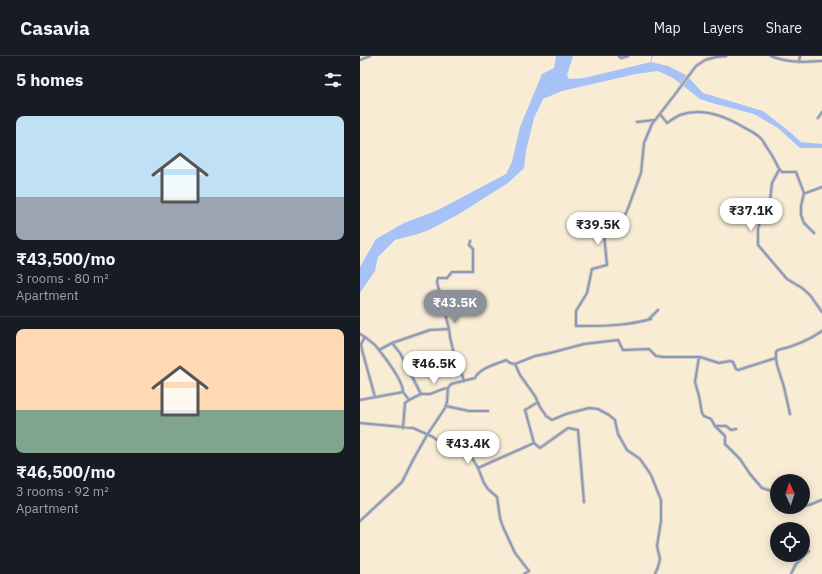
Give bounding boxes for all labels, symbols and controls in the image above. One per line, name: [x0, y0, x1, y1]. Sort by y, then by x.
text: Casavia: [20, 16, 90, 40]
text: Map: [654, 19, 681, 37]
text: Layers: [703, 19, 744, 37]
text: Share: [766, 19, 802, 37]
text: 5 homes: [16, 69, 83, 91]
icon: filters: [322, 69, 344, 91]
icon: home: [144, 142, 216, 214]
pin: ₹37.1K: [718, 198, 784, 232]
text: ₹37.1K: [729, 202, 773, 219]
pin: ₹39.5K: [565, 212, 631, 246]
text: ₹39.5K: [576, 216, 620, 233]
text: ₹43,500/mo: [16, 248, 115, 270]
text: 3 rooms · 80 m²: [16, 270, 109, 287]
text: Apartment: [16, 287, 79, 304]
pin: ₹43.5K: [422, 290, 488, 324]
text: ₹43.5K: [433, 294, 477, 311]
pin: ₹46.5K: [401, 351, 467, 385]
icon: home: [144, 355, 216, 427]
text: ₹46.5K: [412, 355, 456, 372]
pin: ₹43.4K: [435, 431, 501, 465]
text: ₹43.4K: [446, 435, 490, 452]
text: ₹46,500/mo: [16, 461, 115, 483]
north arrow: [770, 474, 810, 514]
map controls: [770, 474, 810, 562]
text: 3 rooms · 92 m²: [16, 483, 109, 500]
text: Apartment: [16, 500, 79, 517]
button: locate: [770, 522, 810, 562]

